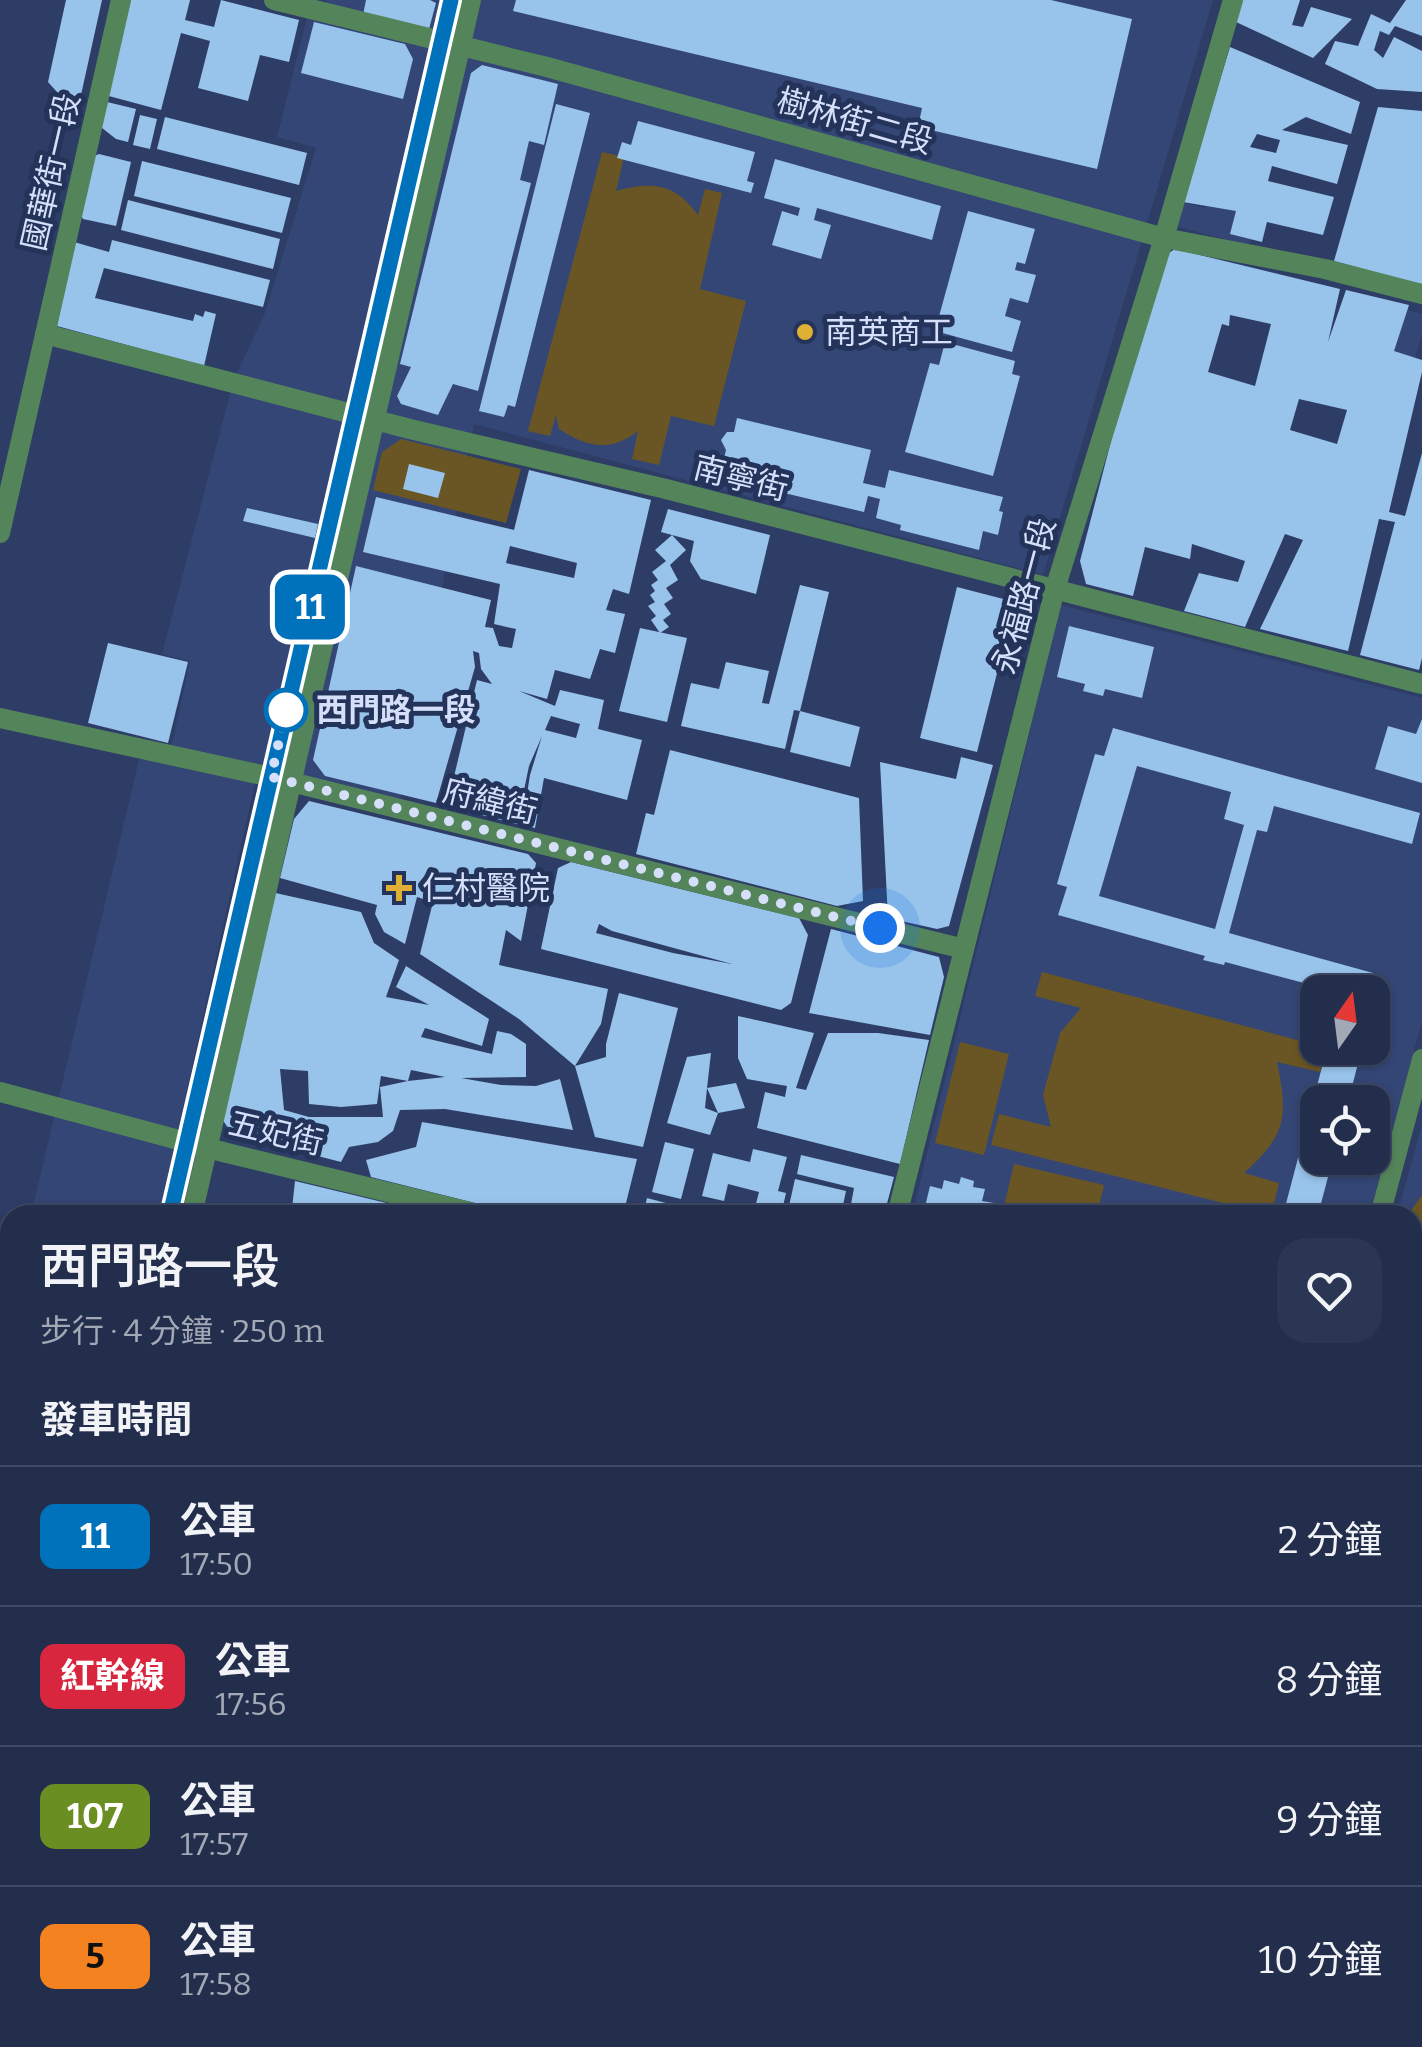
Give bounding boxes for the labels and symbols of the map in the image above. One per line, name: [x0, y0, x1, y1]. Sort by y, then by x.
street label: 樹林街二段: [773, 81, 937, 161]
street label: 國華街一段: [14, 90, 88, 254]
place label: 南英商工: [825, 313, 953, 351]
marker: 南英商工: [794, 321, 816, 343]
street label: 南寧街: [690, 448, 792, 508]
street label: 永福路一段: [985, 514, 1063, 678]
line badge: 11: [265, 574, 355, 640]
marker: 西門路一段: [265, 689, 307, 731]
place label: 西門路一段: [316, 691, 476, 729]
street label: 府緯街: [439, 771, 541, 831]
place label: 仁村醫院: [422, 869, 550, 907]
marker: 仁村醫院: [386, 875, 412, 901]
your location: [855, 903, 905, 953]
north arrow: [1300, 975, 1390, 1065]
street label: 五妃街: [225, 1104, 327, 1162]

